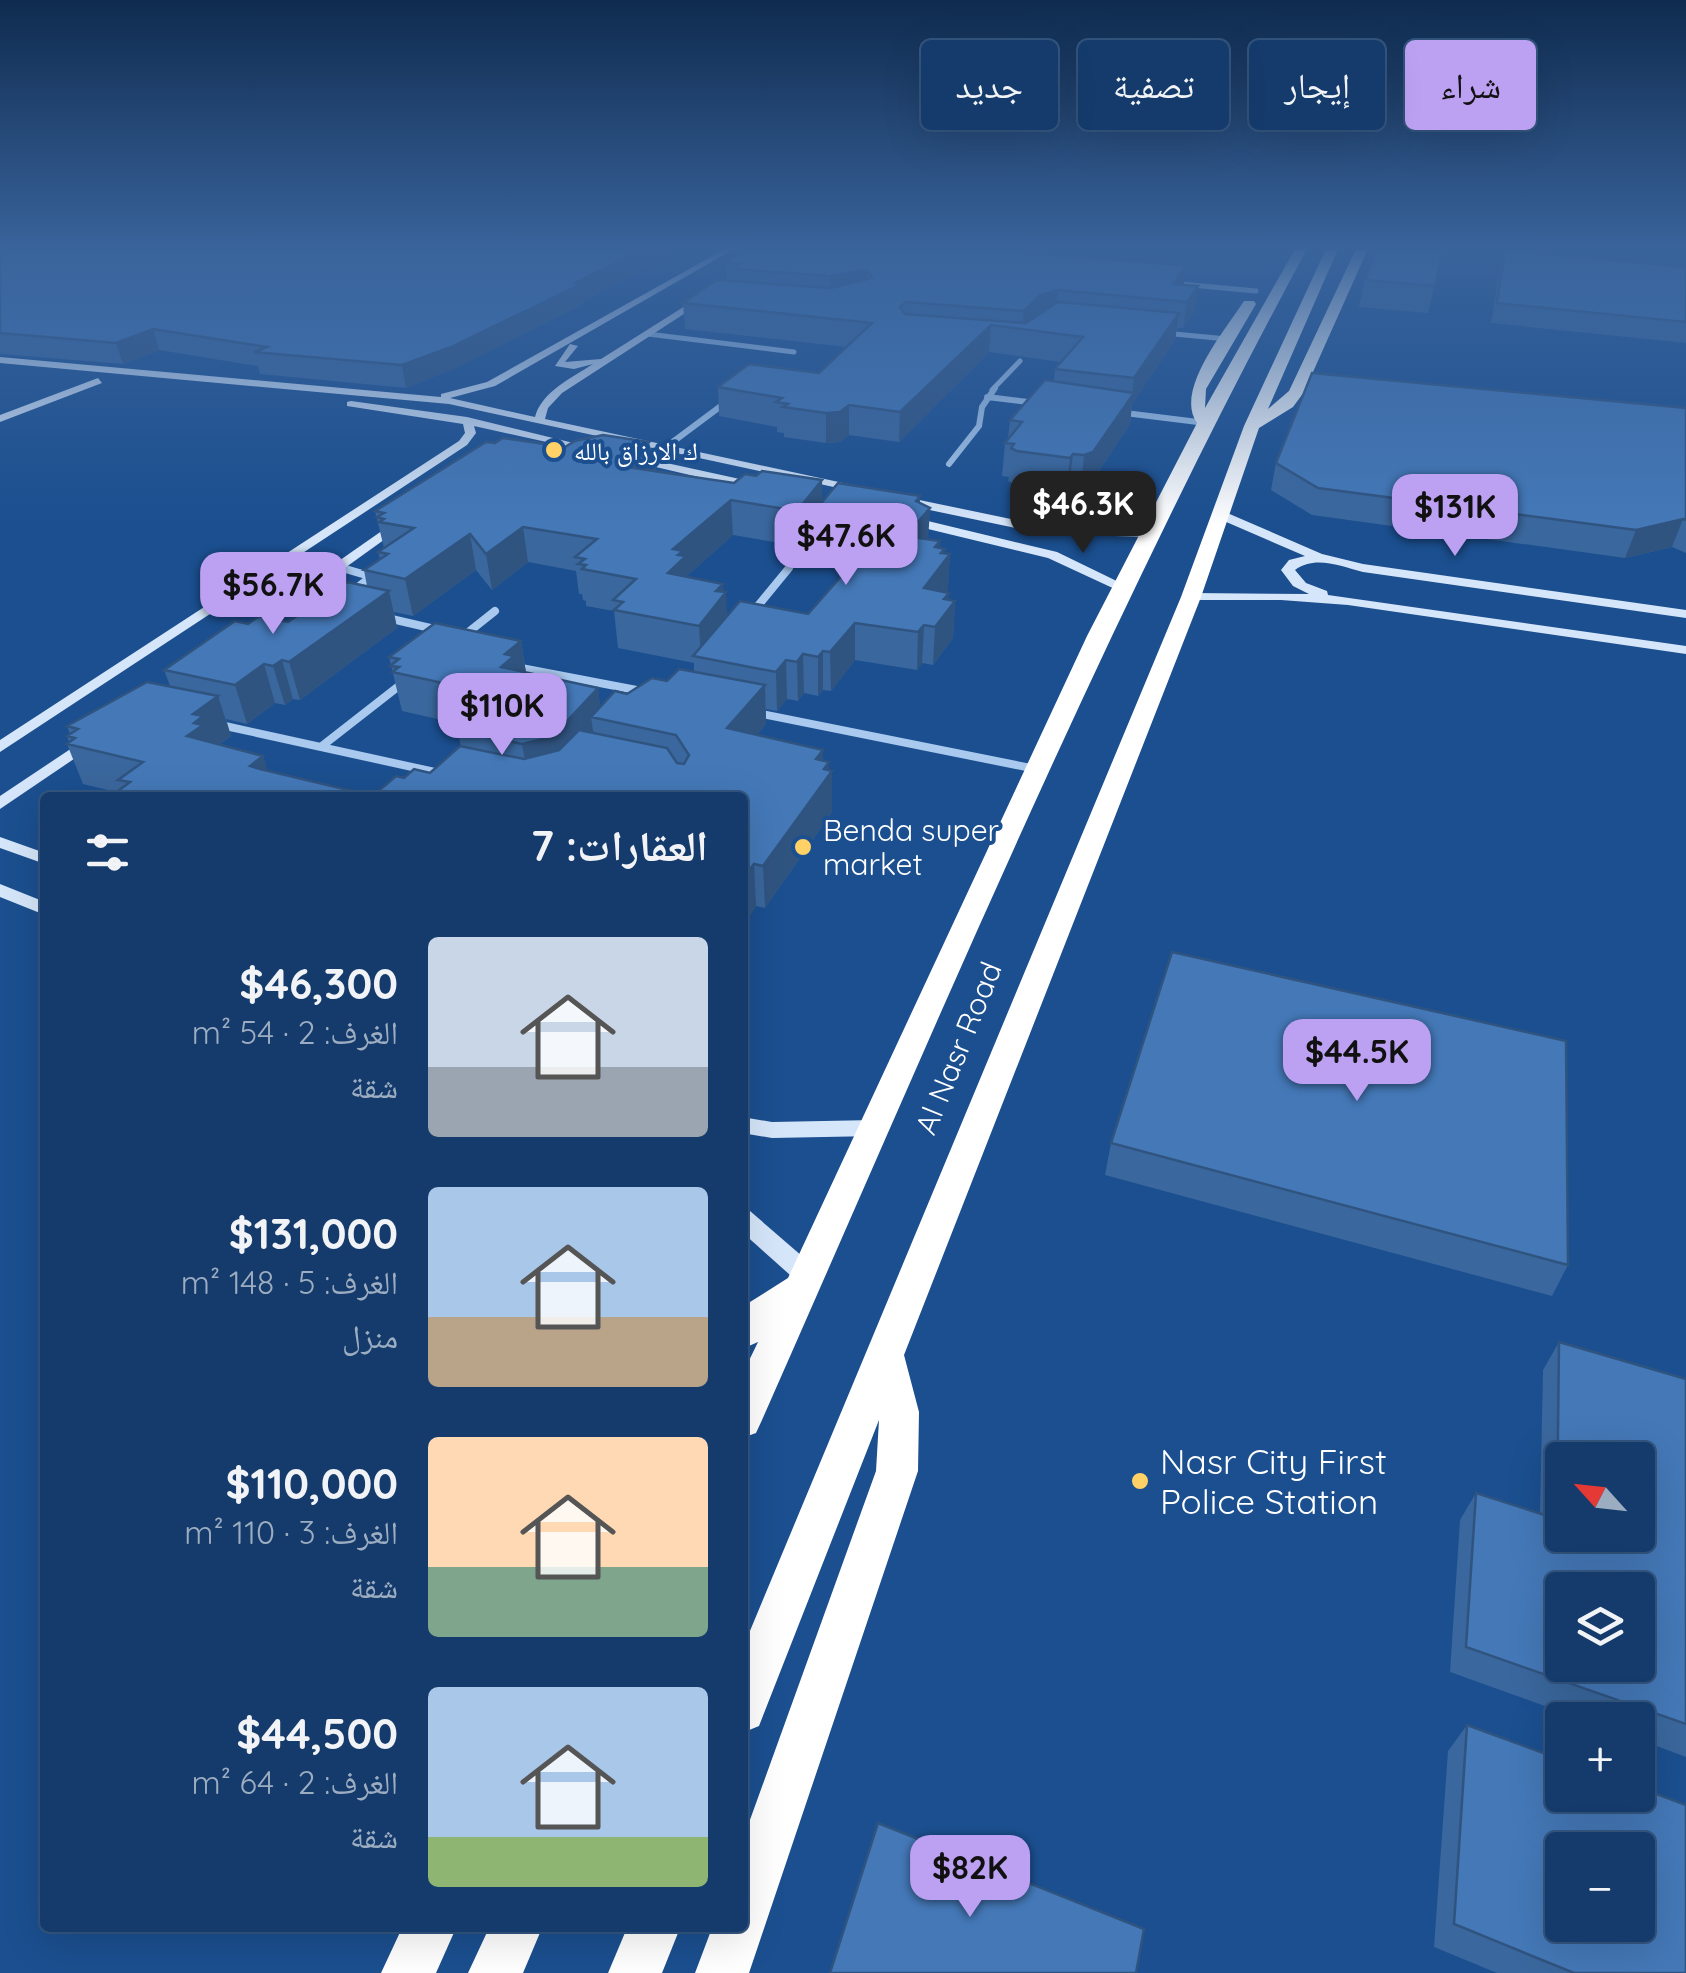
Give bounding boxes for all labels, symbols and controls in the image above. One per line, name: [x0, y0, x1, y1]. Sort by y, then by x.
chip: جديد: [921, 40, 1058, 130]
chip: تصفية: [1078, 40, 1229, 130]
chip: إيجار: [1249, 40, 1385, 130]
chip: شراء: [1405, 40, 1536, 130]
place label: ك الارزاق بالله: [574, 435, 698, 467]
marker: ك الارزاق بالله: [543, 439, 565, 461]
pin: $46.3K: [1002, 471, 1164, 556]
pin: $131K: [1385, 474, 1525, 559]
text: $46.3K: [1032, 483, 1134, 523]
text: $131K: [1414, 486, 1496, 526]
pin: $47.6K: [765, 503, 927, 588]
text: $47.6K: [797, 515, 895, 555]
pin: $56.7K: [192, 552, 354, 637]
text: $56.7K: [222, 564, 324, 604]
pin: $110K: [432, 673, 572, 758]
text: $110K: [460, 685, 544, 725]
place label: Benda super market: [823, 811, 1000, 883]
text: العقارات: 7: [531, 819, 708, 872]
icon: filters: [80, 825, 135, 880]
marker: Benda super market: [792, 836, 814, 858]
street label: Al Nasr Road: [906, 956, 1010, 1140]
text: $46,300: [239, 957, 398, 1010]
icon: home: [508, 977, 628, 1097]
text: الغرف: 2 · 54 m²: [192, 1012, 398, 1052]
pin: $44.5K: [1276, 1019, 1438, 1104]
text: $44.5K: [1305, 1031, 1409, 1071]
text: شقة: [350, 1066, 398, 1106]
text: $131,000: [229, 1207, 398, 1260]
icon: home: [508, 1227, 628, 1347]
text: الغرف: 5 · 148 m²: [181, 1262, 398, 1302]
text: منزل: [342, 1316, 398, 1356]
place label: Nasr City First Police Station: [1160, 1439, 1387, 1523]
north arrow: [1545, 1442, 1655, 1552]
map controls: [1545, 1442, 1655, 1942]
text: $110,000: [226, 1457, 398, 1510]
marker: Nasr City First Police Station: [1129, 1470, 1151, 1492]
icon: home: [508, 1477, 628, 1597]
text: الغرف: 3 · 110 m²: [184, 1512, 398, 1552]
text: شقة: [350, 1566, 398, 1606]
button: layers: [1545, 1572, 1655, 1682]
button: +: [1545, 1702, 1655, 1812]
text: $44,500: [236, 1707, 398, 1760]
icon: home: [508, 1727, 628, 1847]
text: الغرف: 2 · 64 m²: [191, 1762, 398, 1802]
text: شقة: [350, 1816, 398, 1856]
button: −: [1545, 1832, 1655, 1942]
pin: $82K: [911, 1835, 1029, 1920]
text: $82K: [932, 1847, 1008, 1887]

